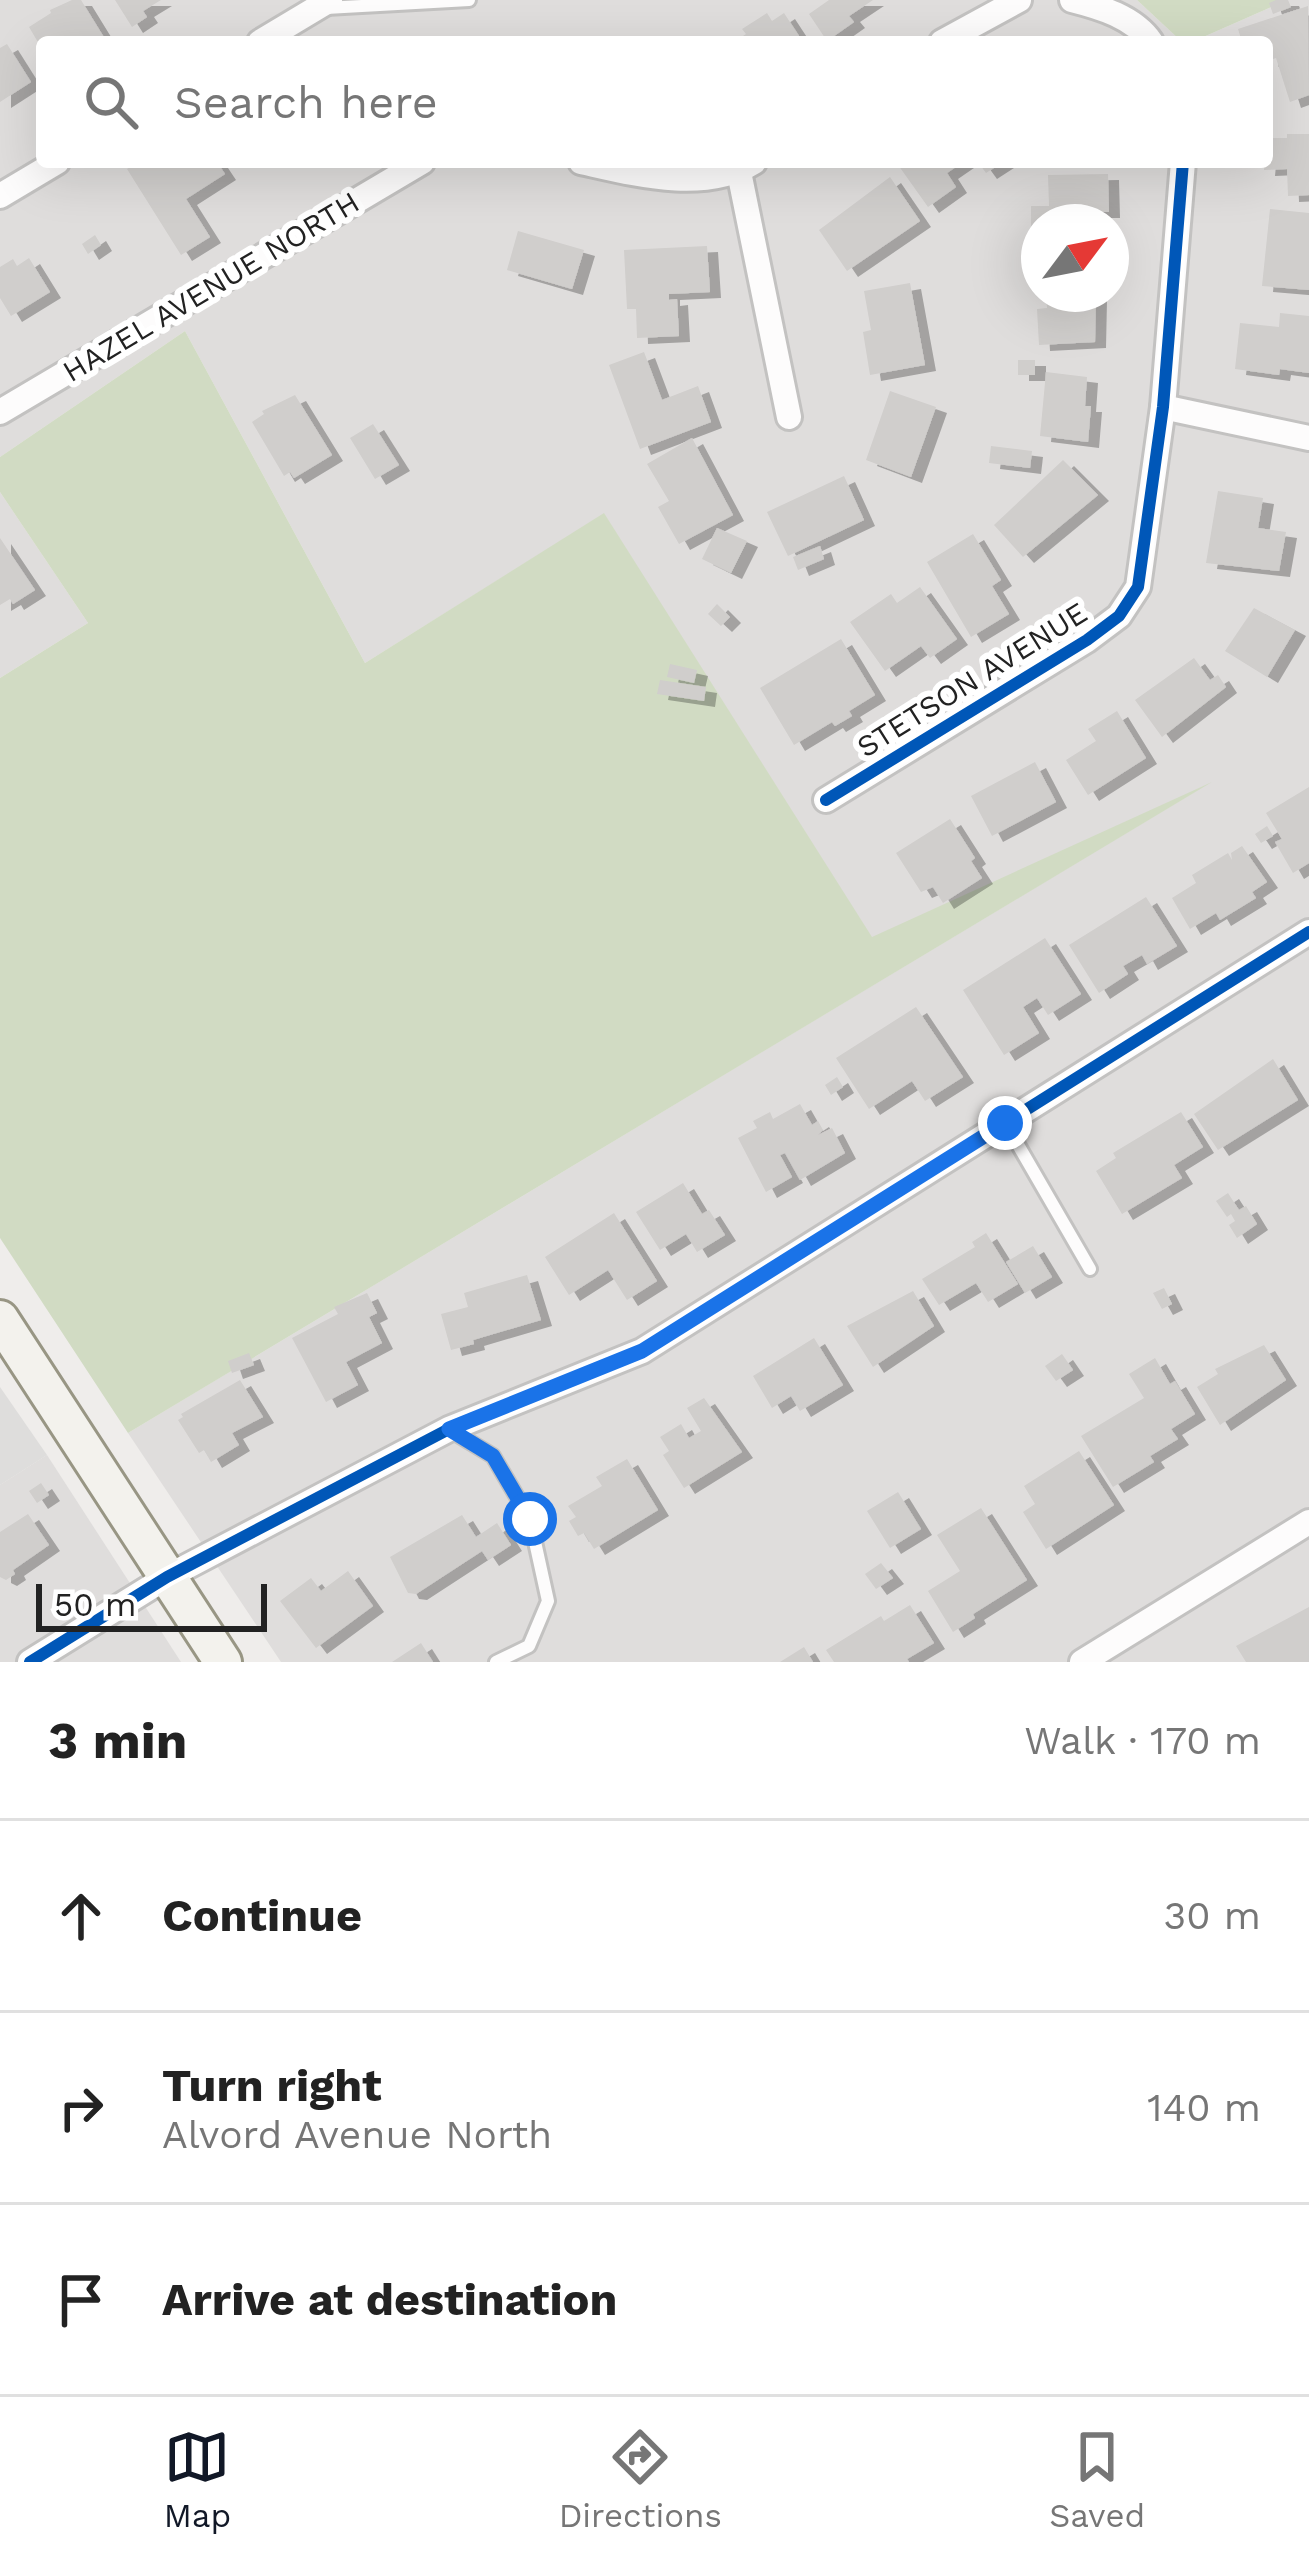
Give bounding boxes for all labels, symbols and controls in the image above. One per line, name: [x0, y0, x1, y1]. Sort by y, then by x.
search box: [36, 36, 1273, 168]
icon: search: [78, 69, 144, 135]
text: Search here: [174, 76, 438, 129]
street label: HAZEL AVENUE NORTH: [56, 184, 365, 389]
north arrow: [1021, 204, 1129, 312]
street label: STETSON AVENUE: [850, 595, 1093, 765]
route end: [978, 1096, 1032, 1150]
route start: [503, 1492, 557, 1546]
scale bar: [36, 1578, 267, 1631]
text: 50 m: [54, 1585, 136, 1624]
text: 3 min: [48, 1711, 187, 1770]
text: Walk · 170 m: [1024, 1718, 1261, 1763]
icon: ahead: [48, 1883, 114, 1949]
text: Continue: [162, 1889, 362, 1942]
text: 30 m: [1164, 1893, 1261, 1938]
text: Turn right: [162, 2059, 382, 2112]
icon: right: [48, 2075, 114, 2141]
text: 140 m: [1147, 2085, 1261, 2130]
text: Alvord Avenue North: [162, 2112, 552, 2157]
icon: arrive: [48, 2267, 114, 2333]
text: Arrive at destination: [162, 2273, 617, 2326]
tab: Map: [164, 2424, 231, 2535]
tab: Directions: [559, 2424, 722, 2535]
tab: Saved: [1049, 2424, 1145, 2535]

